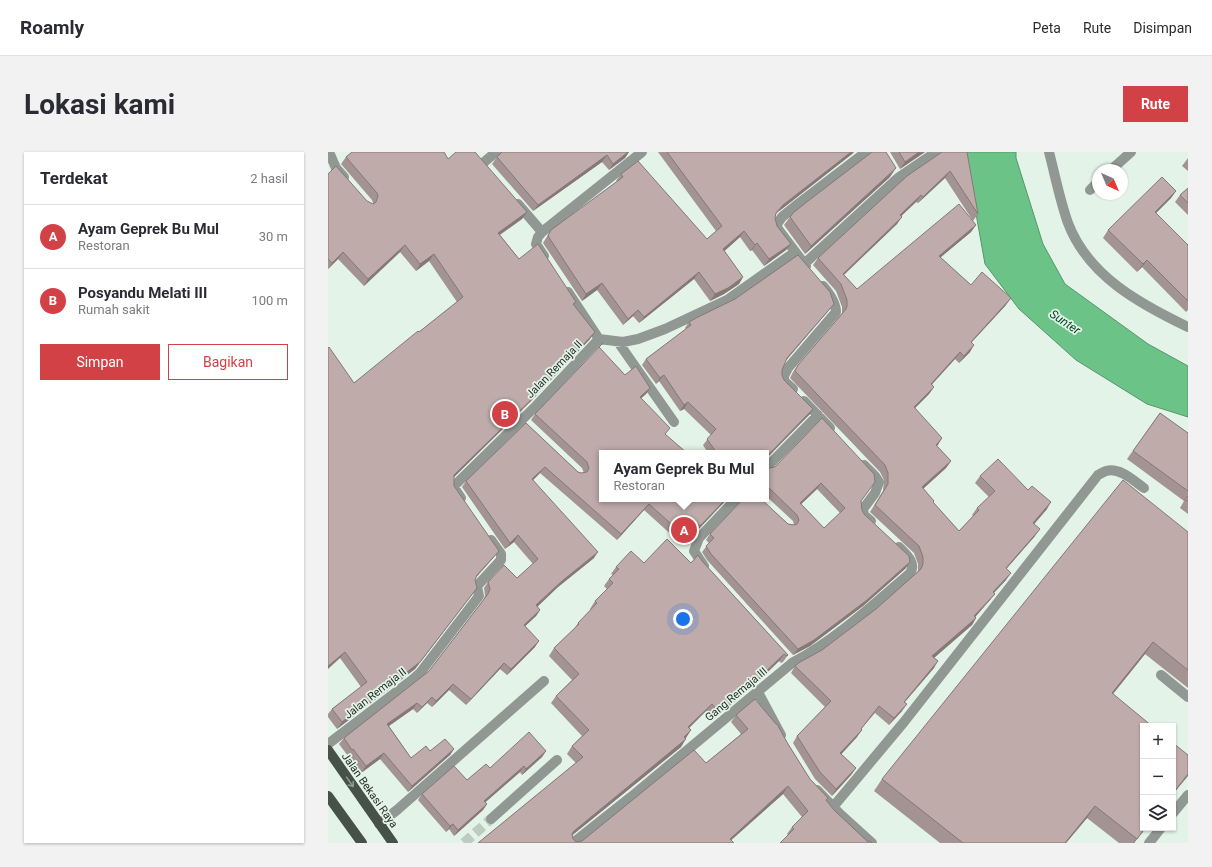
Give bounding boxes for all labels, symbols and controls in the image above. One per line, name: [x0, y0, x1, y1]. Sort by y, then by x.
text: Roamly: [20, 16, 84, 39]
text: Peta: [1033, 20, 1061, 36]
text: Rute: [1083, 20, 1111, 36]
text: Disimpan: [1133, 20, 1192, 36]
button: Rute: [1123, 86, 1188, 122]
text: Lokasi kami: [24, 88, 175, 121]
north arrow: [1092, 164, 1128, 200]
text: Terdekat: [40, 168, 108, 188]
text: 2 hasil: [250, 171, 288, 186]
text: Ayam Geprek Bu Mul: [78, 220, 219, 238]
text: A: [49, 229, 57, 244]
text: 30 m: [259, 229, 288, 244]
text: Restoran: [78, 238, 130, 253]
text: Posyandu Melati III: [78, 284, 207, 302]
text: B: [49, 293, 57, 308]
text: 100 m: [251, 293, 288, 308]
text: Rumah sakit: [78, 302, 150, 317]
water label: Sunter: [1047, 307, 1084, 338]
street label: Jalan Remaja II: [524, 338, 585, 401]
button: Simpan: [40, 344, 160, 380]
button: Bagikan: [168, 344, 288, 380]
pin: B: [492, 399, 518, 429]
popup: [599, 450, 769, 502]
text: Ayam Geprek Bu Mul: [613, 460, 755, 478]
text: Restoran: [613, 478, 665, 493]
pin: A: [671, 515, 697, 545]
your location: [673, 609, 693, 629]
street label: Jalan Remaja II: [342, 665, 409, 722]
street label: Gang Remaja III: [703, 665, 770, 724]
map controls: [1140, 723, 1176, 831]
button: +: [1140, 723, 1176, 759]
street label: Jalan Bekasi Raya: [339, 750, 400, 830]
button: −: [1140, 759, 1176, 795]
one-way arrow: [346, 777, 354, 788]
button: layers: [1140, 795, 1176, 831]

